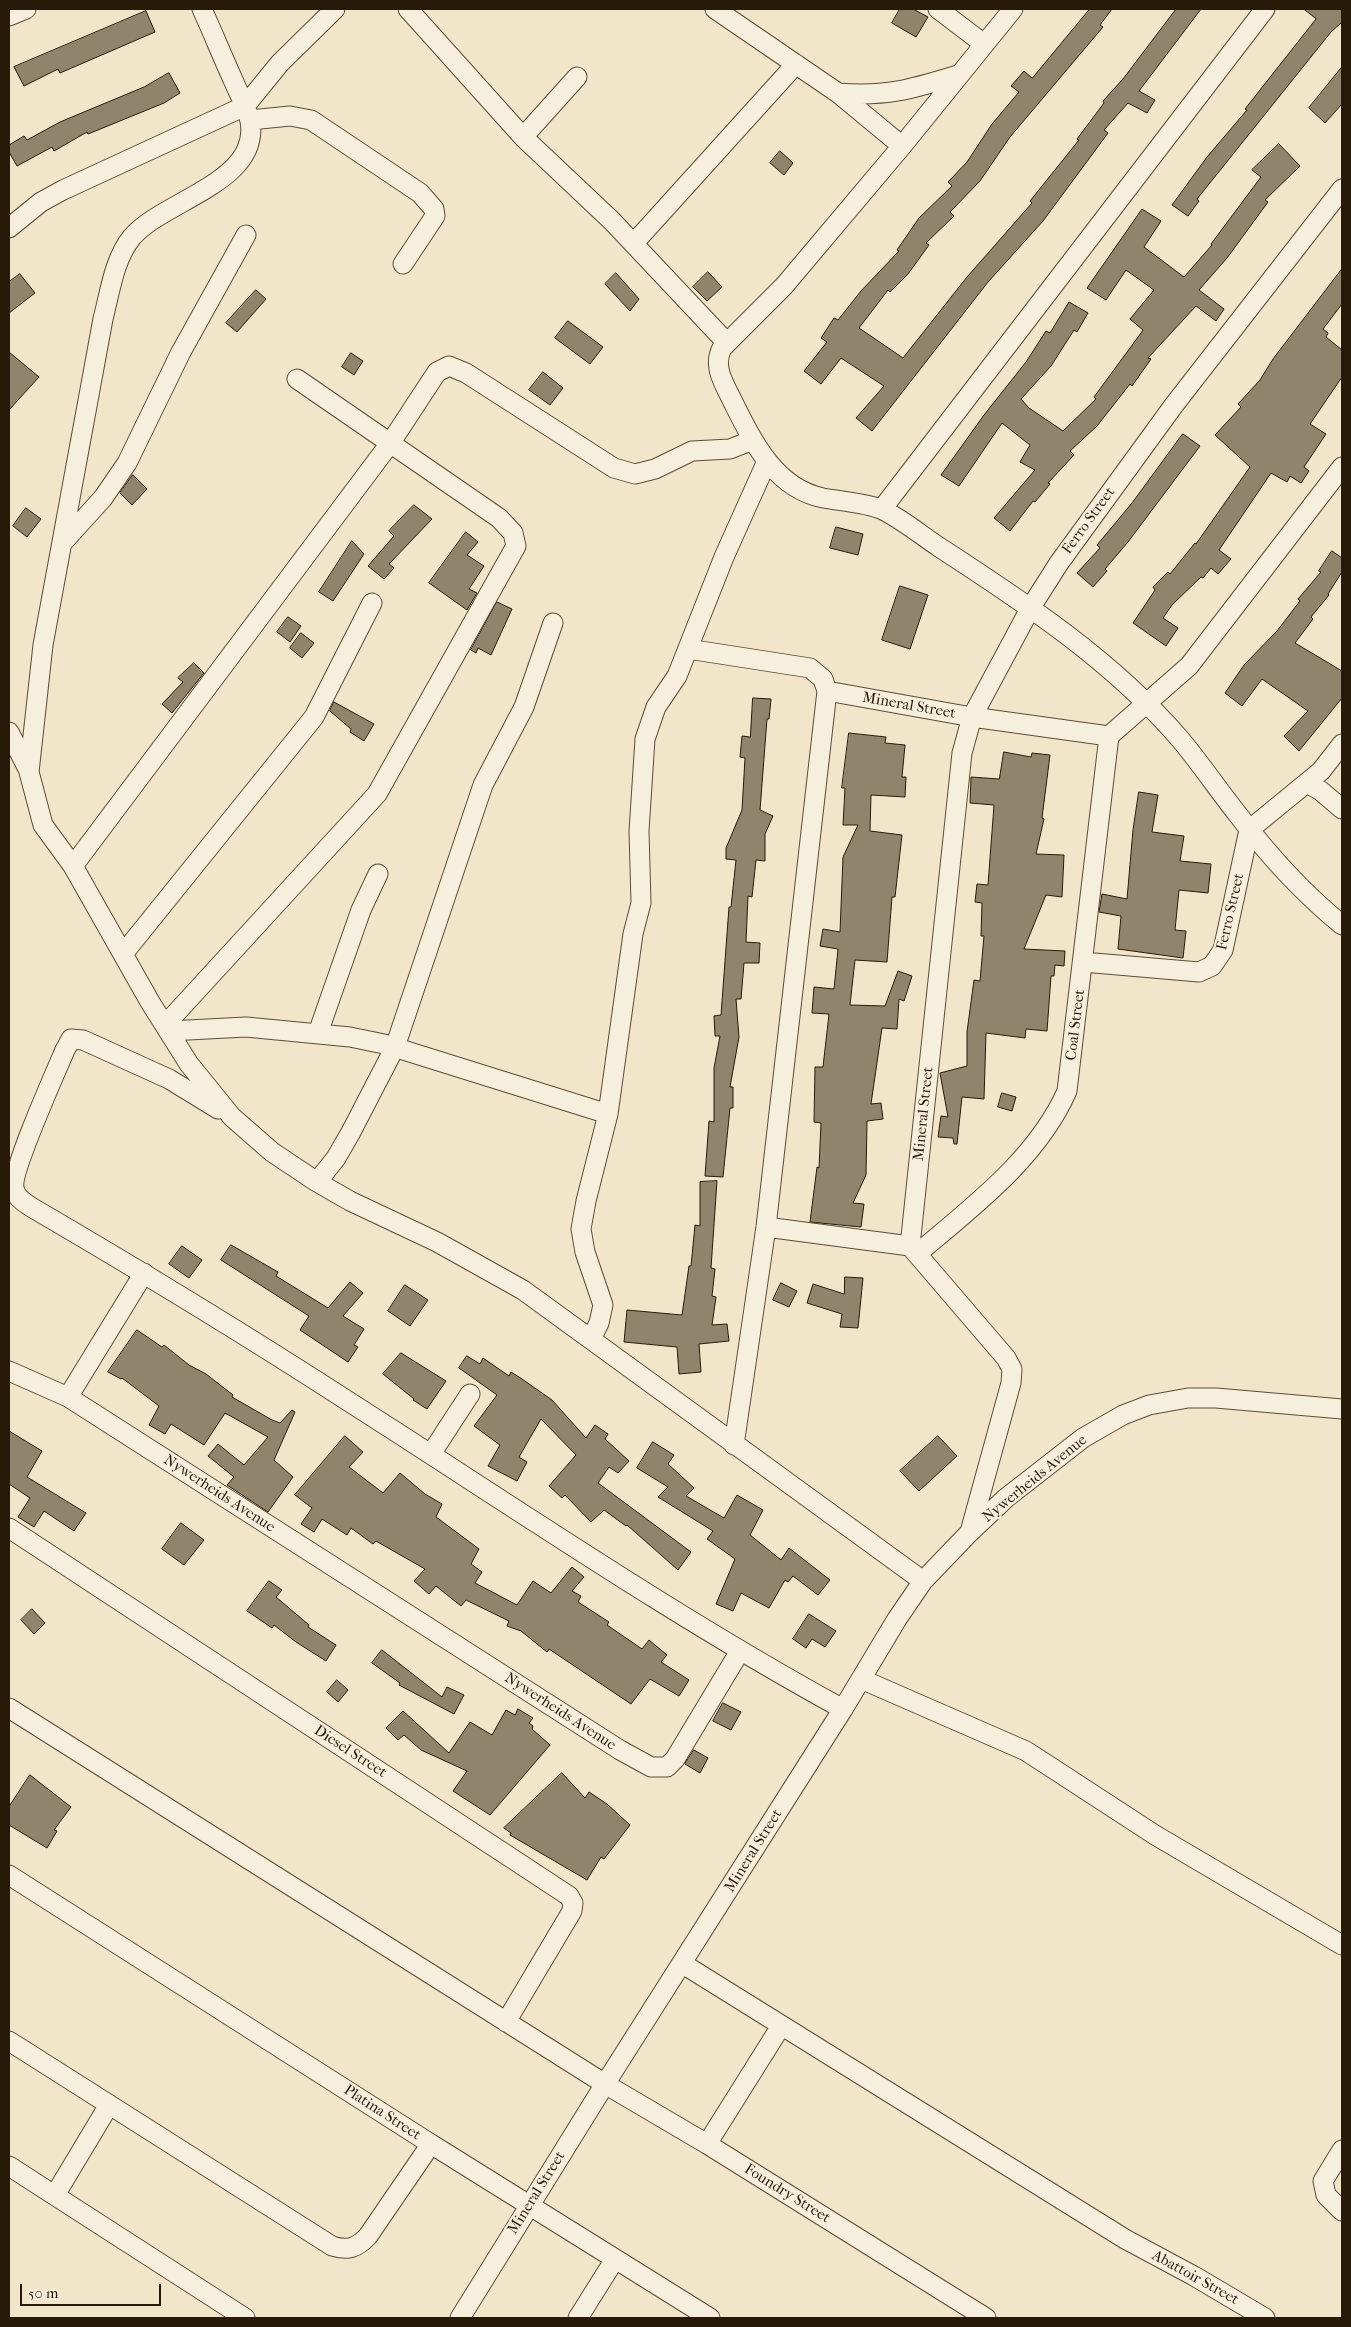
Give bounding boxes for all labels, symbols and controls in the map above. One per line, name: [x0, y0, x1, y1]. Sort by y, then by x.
street label: Ferro Street: [1059, 484, 1119, 558]
street label: Mineral Street: [861, 689, 957, 723]
street label: Ferro Street: [1213, 872, 1249, 952]
street label: Coal Street: [1063, 988, 1089, 1062]
street label: Mineral Street: [910, 1066, 938, 1162]
street label: Nywerheids Avenue: [979, 1431, 1091, 1527]
street label: Nywerheids Avenue: [160, 1451, 278, 1537]
street label: Nywerheids Avenue: [501, 1669, 619, 1755]
street label: Diesel Street: [310, 1722, 390, 1782]
street label: Mineral Street: [721, 1806, 787, 1896]
street label: Platina Street: [340, 2081, 424, 2145]
street label: Mineral Street: [504, 2148, 570, 2238]
street label: Foundry Street: [741, 2160, 833, 2228]
street label: Abattoir Street: [1149, 2247, 1241, 2309]
scale bar: [22, 2274, 164, 2306]
text: 50 m: [28, 2284, 58, 2302]

